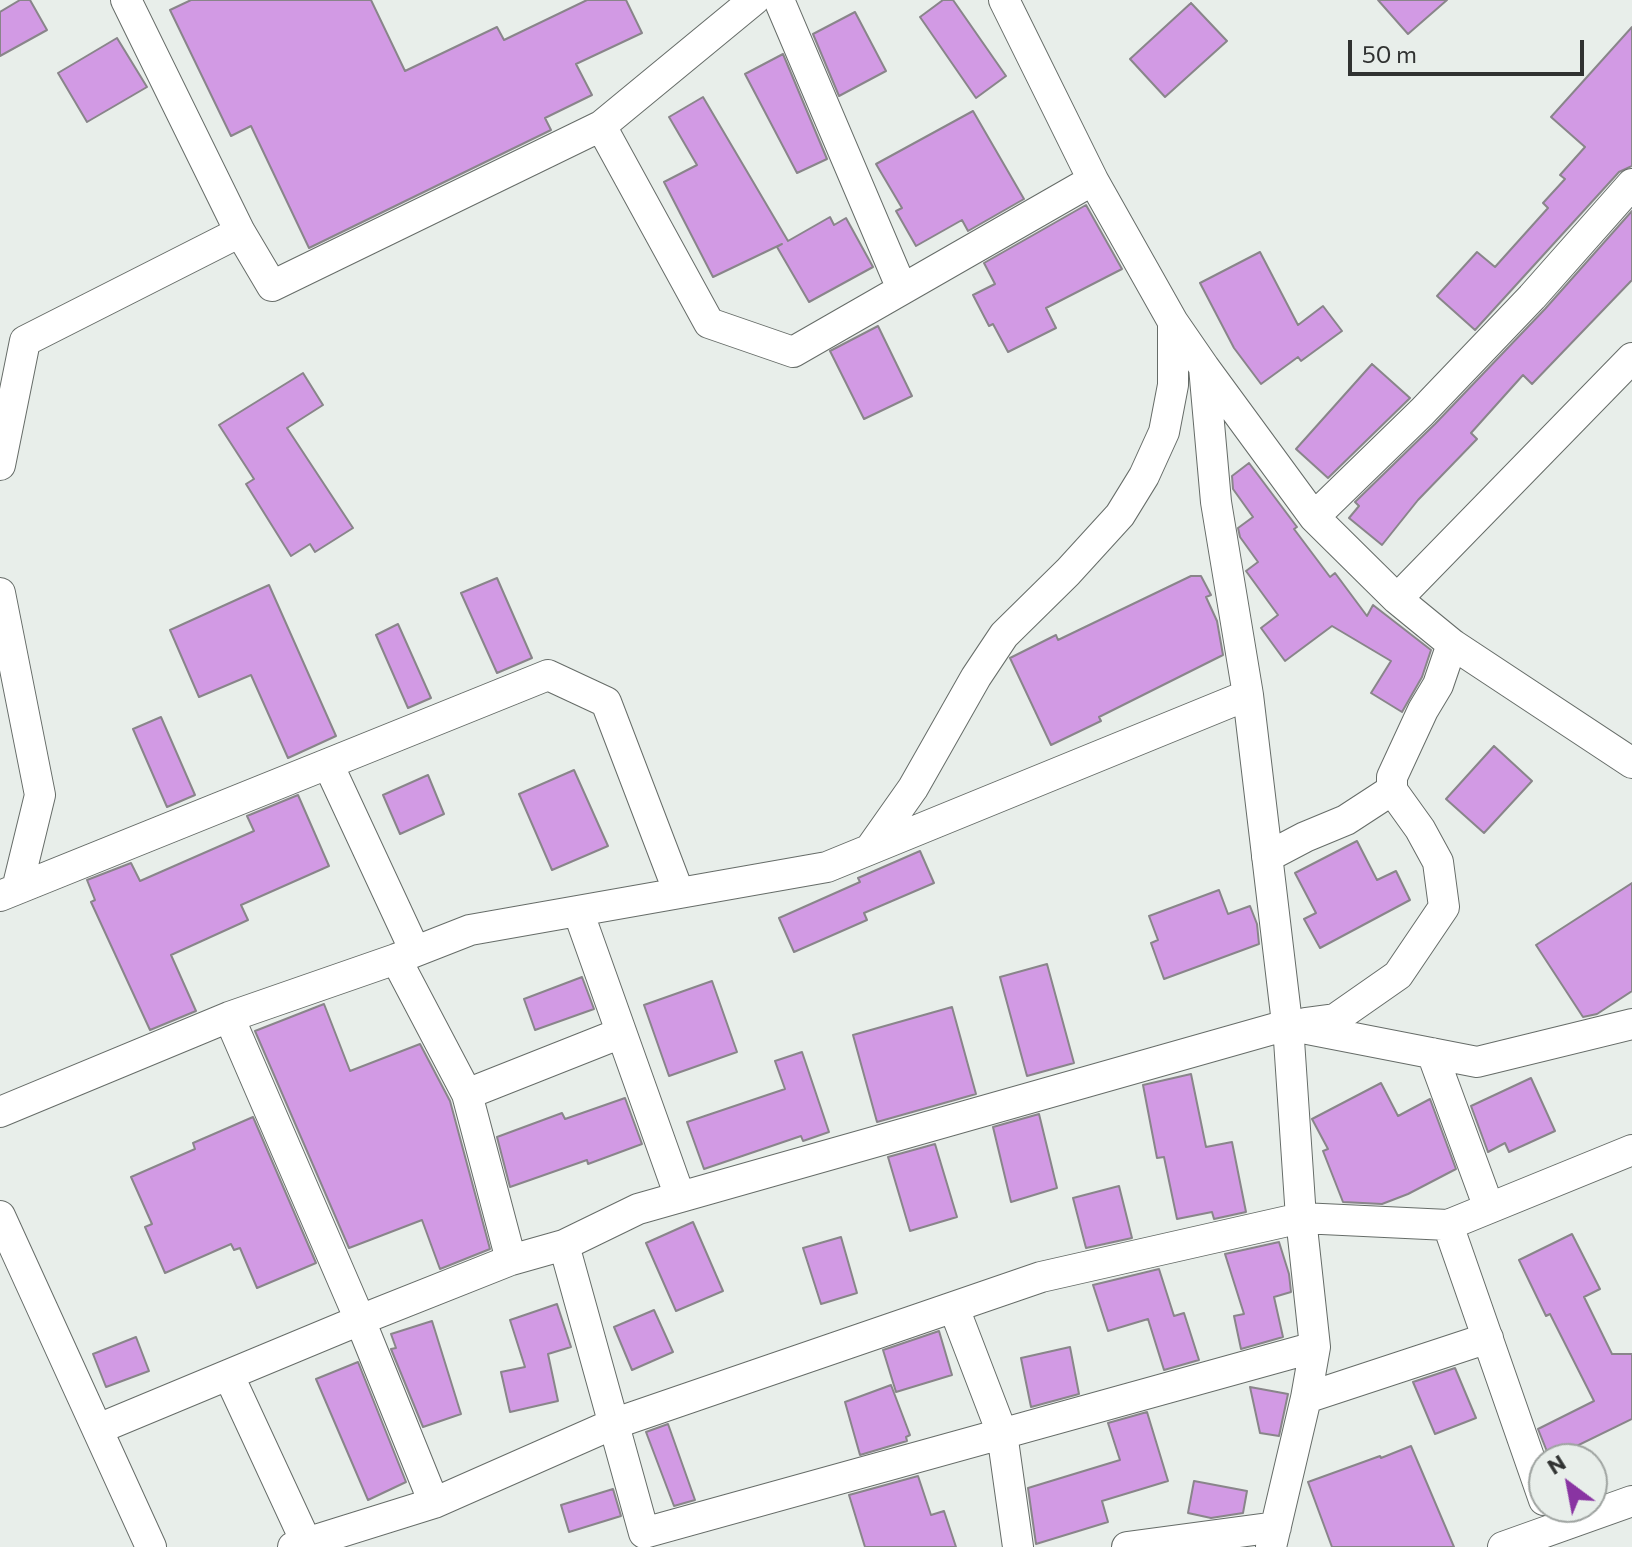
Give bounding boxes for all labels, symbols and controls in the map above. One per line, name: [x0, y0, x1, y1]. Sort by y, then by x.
scale bar: [1352, 24, 1588, 74]
text: 50 m: [1362, 39, 1417, 68]
north arrow: [1528, 1443, 1608, 1523]
text: N: [1542, 1448, 1570, 1480]

